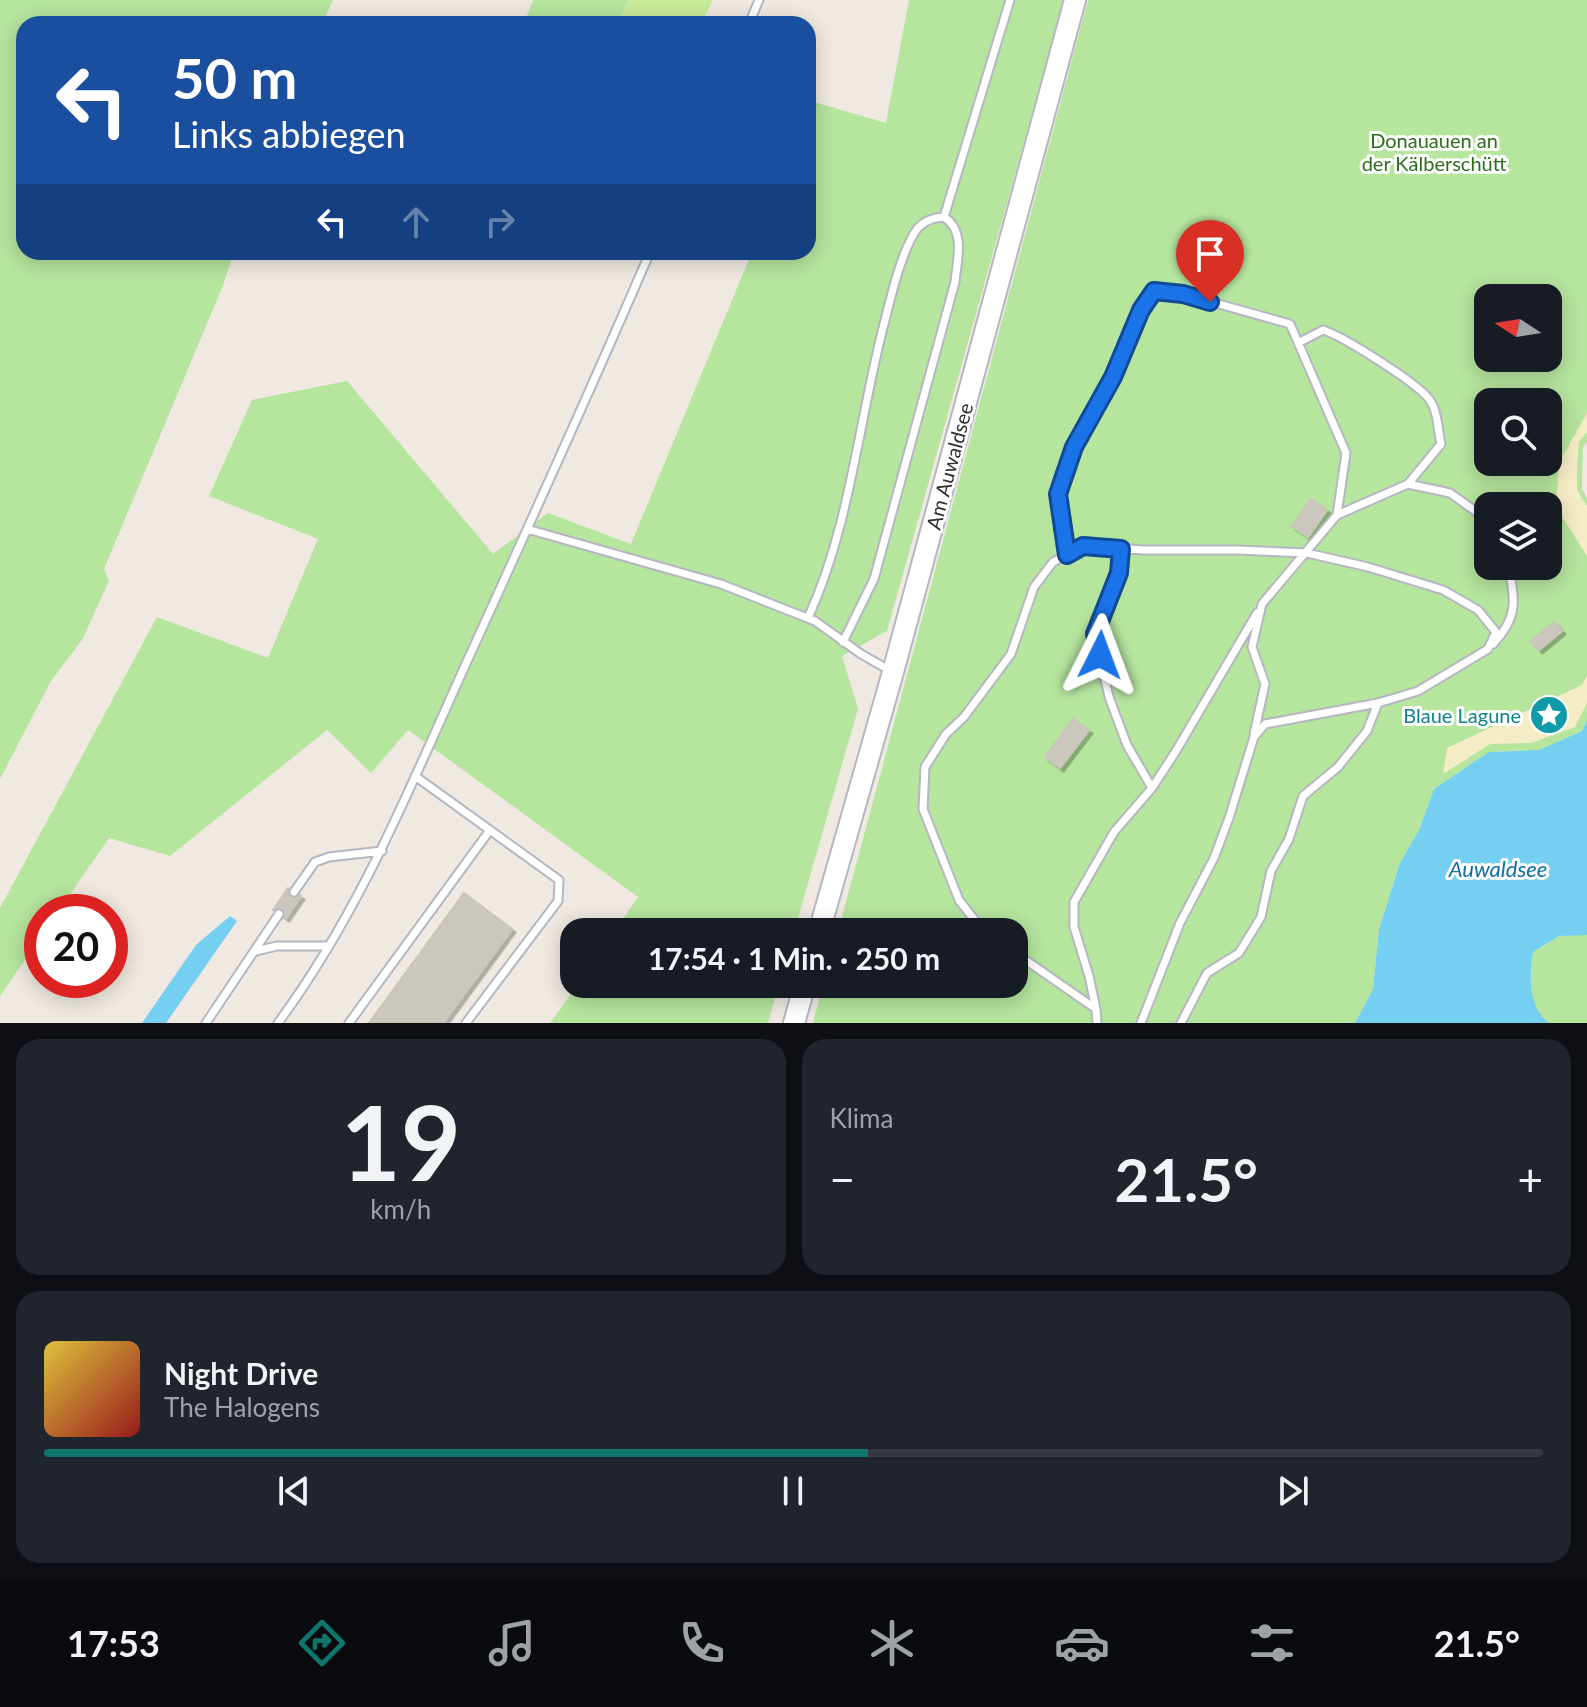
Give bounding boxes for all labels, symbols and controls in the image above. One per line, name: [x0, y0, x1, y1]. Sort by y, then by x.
text: 50 m: [172, 44, 297, 111]
icon: left: [40, 48, 144, 152]
text: Links abbiegen: [172, 112, 406, 156]
park label: Donauauen an der Kälberschütt: [1362, 128, 1507, 175]
icon: left: [310, 200, 354, 244]
icon: ahead: [394, 200, 438, 244]
icon: right: [478, 200, 522, 244]
pin: [1176, 220, 1244, 302]
icon: arrive: [1188, 232, 1232, 276]
north arrow: [1474, 284, 1562, 372]
map controls: [1474, 284, 1562, 580]
button: search: [1474, 388, 1562, 476]
street label: Am Auwaldsee: [921, 400, 977, 532]
button: layers: [1474, 492, 1562, 580]
position arrow: [1058, 613, 1142, 697]
place icon: Blaue Lagune: [1528, 694, 1570, 736]
place label: Blaue Lagune: [1403, 703, 1521, 727]
water label: Auwaldsee: [1448, 855, 1547, 882]
speed limit sign: 20: [24, 894, 128, 998]
text: 17:54 · 1 Min. · 250 m: [648, 940, 940, 976]
text: 19: [340, 1078, 461, 1203]
text: Klima: [830, 1102, 893, 1134]
text: 21.5°: [1114, 1143, 1258, 1215]
text: −: [830, 1153, 855, 1205]
text: +: [1517, 1153, 1543, 1205]
text: km/h: [370, 1193, 431, 1225]
text: Night Drive: [164, 1355, 318, 1391]
text: The Halogens: [164, 1391, 320, 1423]
icon: previous: [272, 1469, 316, 1513]
icon: pause: [771, 1469, 815, 1513]
icon: next: [1271, 1469, 1315, 1513]
icon: directions: [294, 1615, 350, 1671]
icon: music: [484, 1615, 540, 1671]
icon: phone: [674, 1615, 730, 1671]
icon: climate: [864, 1615, 920, 1671]
icon: car: [1054, 1615, 1110, 1671]
icon: filters: [1244, 1615, 1300, 1671]
text: 17:53: [67, 1621, 160, 1665]
text: 21.5°: [1434, 1621, 1520, 1665]

